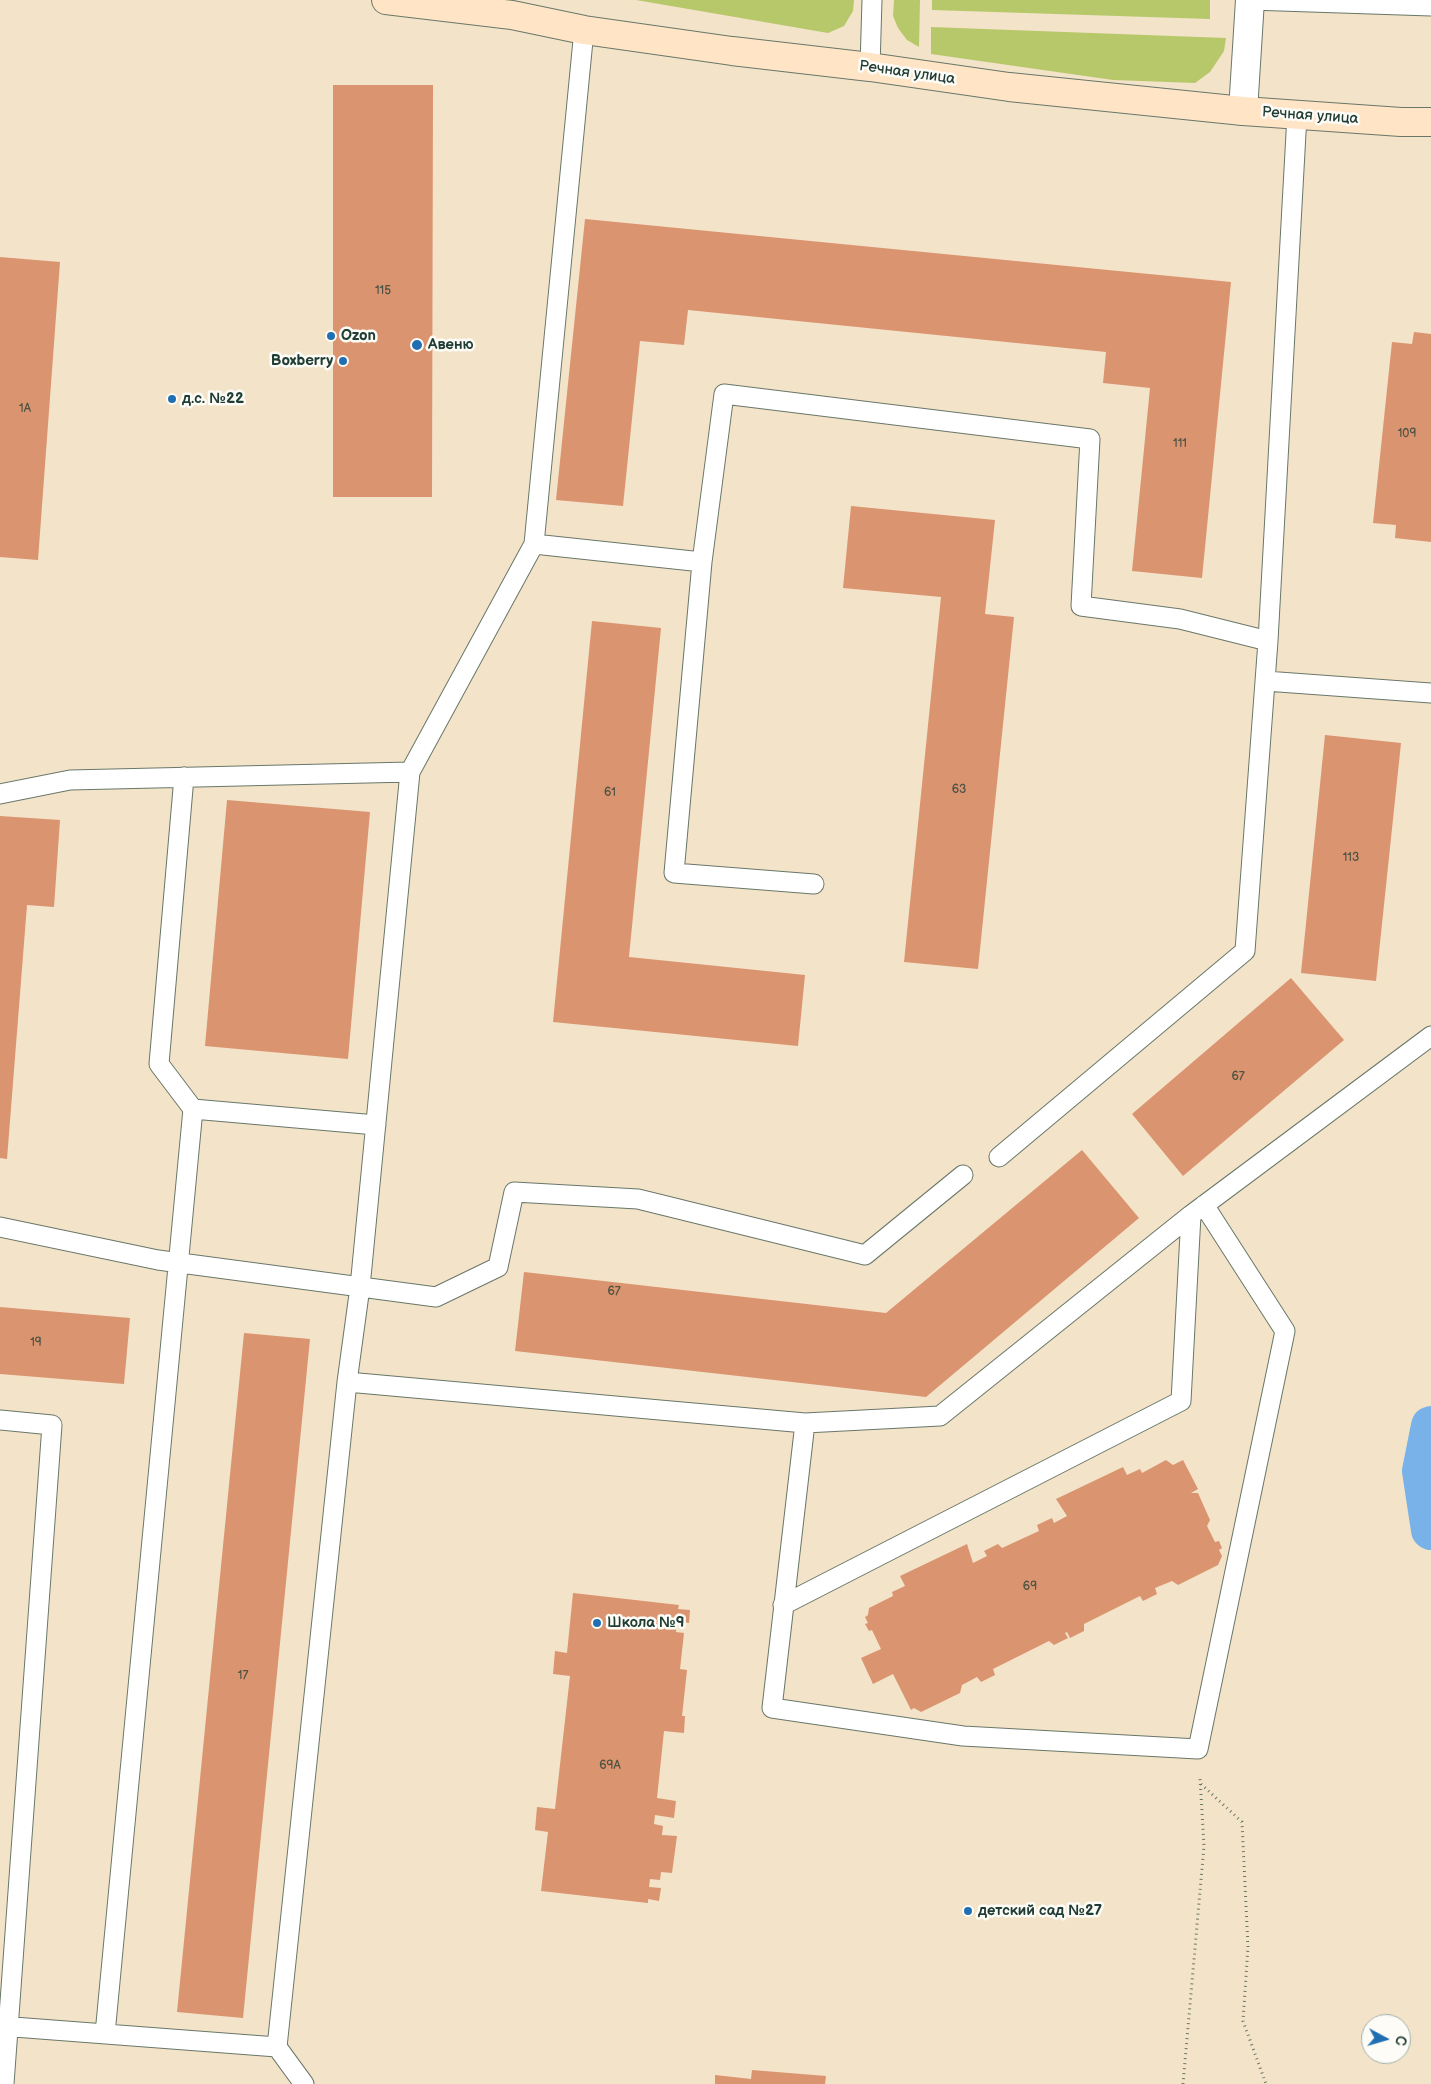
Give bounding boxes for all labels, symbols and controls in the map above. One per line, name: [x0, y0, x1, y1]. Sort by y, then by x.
street label: Речная улица: [858, 57, 956, 89]
street label: Речная улица: [1261, 104, 1359, 128]
house number: 115: [375, 284, 391, 298]
place label: Ozon: [341, 327, 376, 345]
marker: Ozon: [325, 330, 337, 342]
place label: Авеню: [428, 336, 474, 354]
marker: Авеню: [410, 338, 424, 352]
place label: Boxberry: [271, 352, 333, 370]
marker: Boxberry: [337, 355, 349, 367]
place label: д.с. №22: [182, 390, 244, 408]
marker: д.с. №22: [166, 393, 178, 405]
house number: 1А: [19, 402, 31, 416]
house number: 109: [1398, 427, 1416, 441]
house number: 111: [1173, 437, 1187, 451]
house number: 63: [952, 783, 966, 797]
house number: 61: [604, 786, 616, 800]
house number: 113: [1343, 851, 1359, 865]
house number: 67: [1231, 1070, 1245, 1084]
house number: 67: [607, 1285, 621, 1299]
house number: 19: [30, 1336, 42, 1350]
house number: 69: [1023, 1580, 1037, 1594]
place label: Школа №9: [607, 1614, 685, 1632]
marker: Школа №9: [591, 1617, 603, 1629]
house number: 17: [238, 1669, 248, 1683]
house number: 69А: [599, 1759, 621, 1773]
place label: детский сад №27: [978, 1902, 1102, 1920]
marker: детский сад №27: [962, 1905, 974, 1917]
north arrow: [1361, 2014, 1411, 2064]
text: С: [1391, 2035, 1409, 2046]

